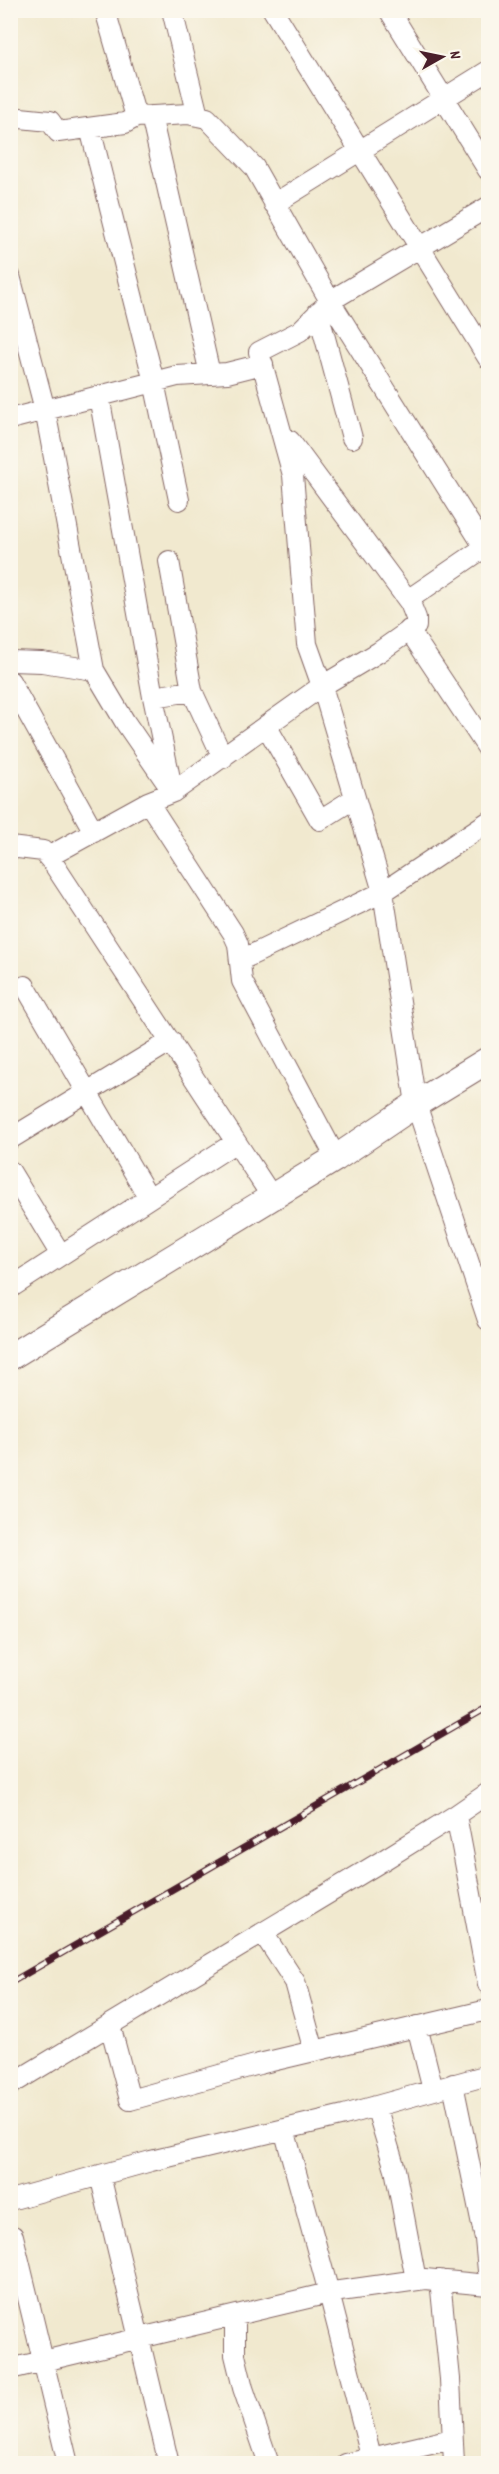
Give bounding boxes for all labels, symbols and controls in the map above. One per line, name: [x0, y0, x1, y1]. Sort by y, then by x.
north arrow: [412, 27, 472, 87]
text: N: [442, 49, 466, 61]

